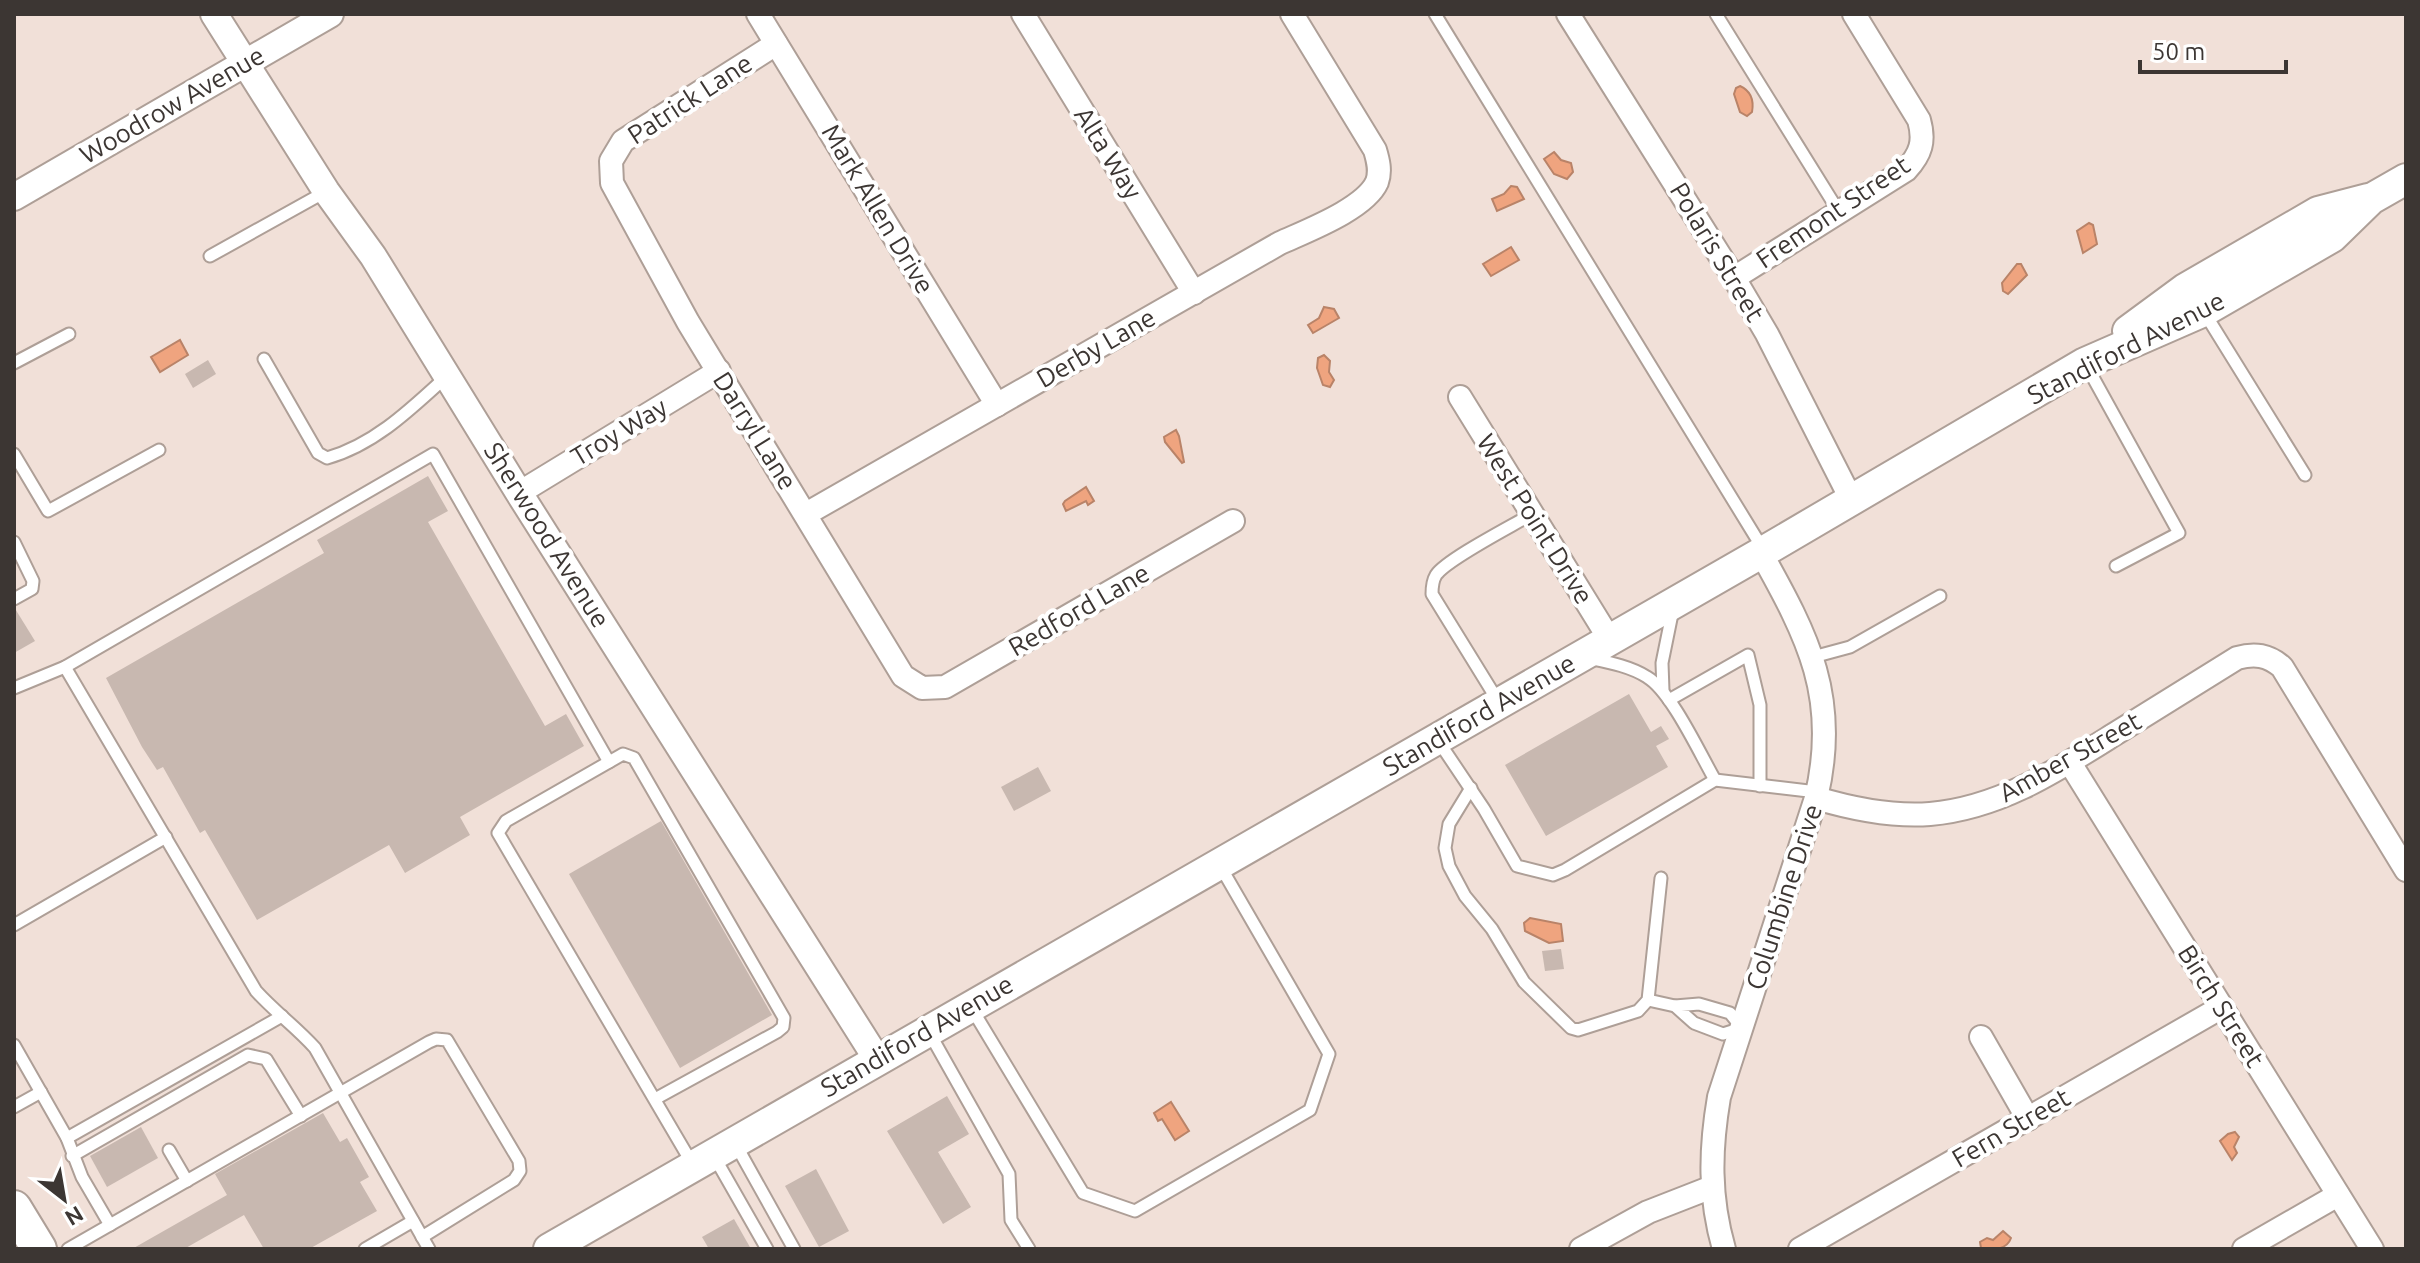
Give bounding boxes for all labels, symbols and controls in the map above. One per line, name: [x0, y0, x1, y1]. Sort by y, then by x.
scale bar: [2140, 24, 2286, 74]
text: 50 m: [2152, 38, 2205, 65]
street label: Woodrow Avenue: [74, 40, 269, 169]
street label: Patrick Lane: [622, 48, 757, 149]
street label: Alta Way: [1069, 102, 1148, 204]
street label: Mark Allen Drive: [817, 119, 940, 299]
street label: Fremont Street: [1751, 150, 1915, 274]
street label: Polaris Street: [1665, 177, 1770, 326]
street label: Standiford Avenue: [2022, 285, 2229, 410]
street label: Derby Lane: [1031, 302, 1160, 393]
street label: Darryl Lane: [708, 367, 803, 495]
street label: Troy Way: [566, 392, 672, 471]
street label: West Point Drive: [1472, 428, 1599, 609]
street label: Sherwood Avenue: [479, 437, 616, 633]
street label: Redford Lane: [1003, 558, 1154, 662]
street label: Standiford Avenue: [1377, 648, 1580, 781]
street label: Amber Street: [1994, 706, 2146, 807]
street label: Columbine Drive: [1740, 800, 1827, 993]
street label: Birch Street: [2173, 939, 2270, 1072]
street label: Standiford Avenue: [815, 969, 1018, 1102]
street label: Fern Street: [1947, 1082, 2075, 1173]
north arrow: [24, 1159, 104, 1239]
text: N: [61, 1202, 88, 1232]

